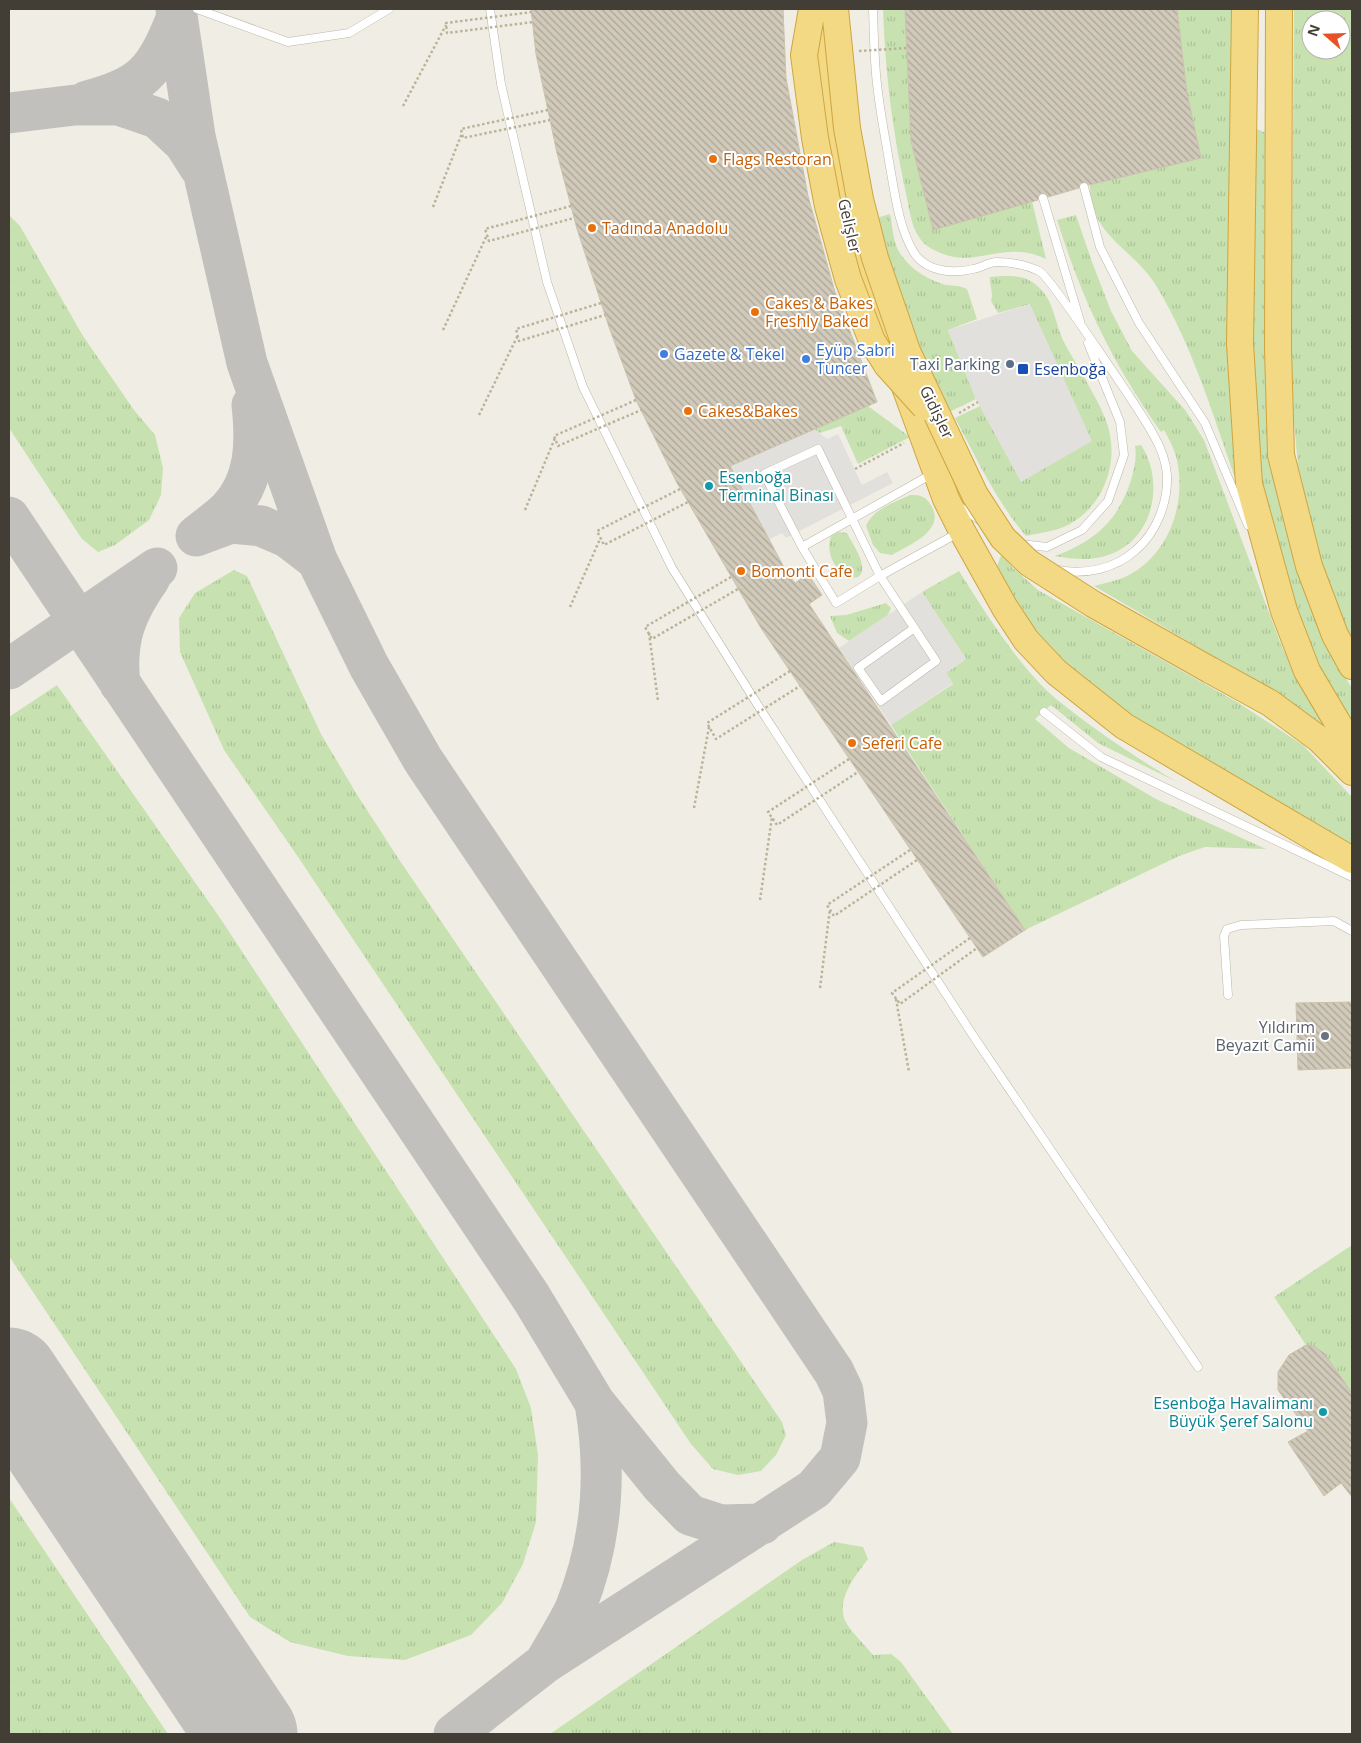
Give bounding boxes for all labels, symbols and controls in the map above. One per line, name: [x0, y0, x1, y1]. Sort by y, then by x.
north arrow: [1301, 10, 1351, 60]
text: N: [1302, 22, 1324, 39]
place label: Flags Restoran: [723, 148, 832, 170]
marker: Flags Restoran: [707, 153, 719, 165]
street label: Gelişler: [833, 196, 867, 256]
place label: Tadında Anadolu: [602, 217, 728, 239]
marker: Tadında Anadolu: [586, 222, 598, 234]
place label: Cakes & Bakes Freshly Baked: [765, 292, 873, 332]
marker: Cakes & Bakes Freshly Baked: [749, 306, 761, 318]
place label: Eyüp Sabri Tuncer: [816, 339, 895, 379]
place label: Gazete & Tekel: [674, 343, 785, 365]
marker: Gazete & Tekel: [658, 348, 670, 360]
marker: Eyüp Sabri Tuncer: [800, 353, 812, 365]
place label: Taxi Parking: [910, 353, 1000, 375]
marker: Taxi Parking: [1004, 358, 1016, 370]
place label: Esenboğa: [1034, 358, 1106, 380]
marker: Esenboğa: [1016, 362, 1030, 376]
street label: Gidişler: [915, 382, 960, 443]
place label: Cakes&Bakes: [698, 400, 798, 422]
marker: Cakes&Bakes: [682, 405, 694, 417]
place label: Esenboğa Terminal Binası: [719, 466, 834, 506]
marker: Esenboğa Terminal Binası: [703, 480, 715, 492]
place label: Bomonti Cafe: [751, 560, 852, 582]
marker: Bomonti Cafe: [735, 565, 747, 577]
place label: Seferi Cafe: [862, 732, 942, 754]
marker: Seferi Cafe: [846, 737, 858, 749]
place label: Yıldırım Beyazıt Camii: [1216, 1016, 1315, 1056]
marker: Yıldırım Beyazıt Camii: [1319, 1030, 1331, 1042]
place label: Esenboğa Havalimanı Büyük Şeref Salonu: [1153, 1392, 1313, 1432]
marker: Esenboğa Havalimanı Büyük Şeref Salonu: [1317, 1406, 1329, 1418]

